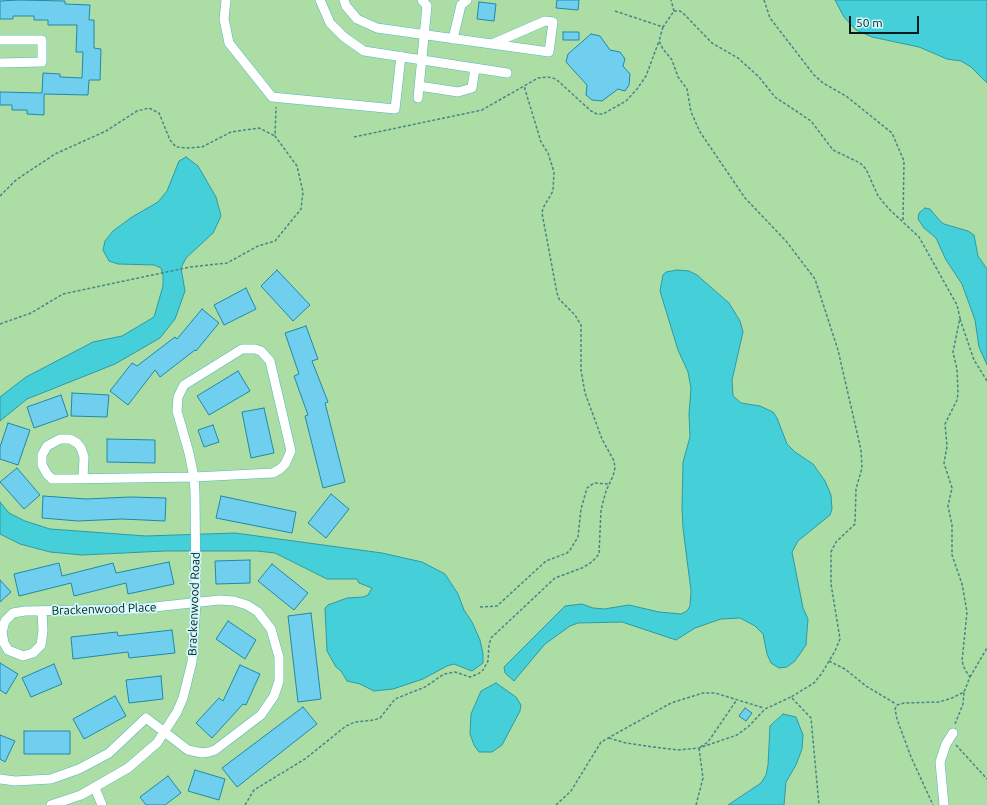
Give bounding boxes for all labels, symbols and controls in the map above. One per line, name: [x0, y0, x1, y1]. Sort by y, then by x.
scale bar: [851, 8, 921, 34]
text: 50 m: [856, 16, 883, 29]
street label: Brackenwood Road: [185, 552, 203, 656]
street label: Brackenwood Place: [51, 600, 157, 618]

